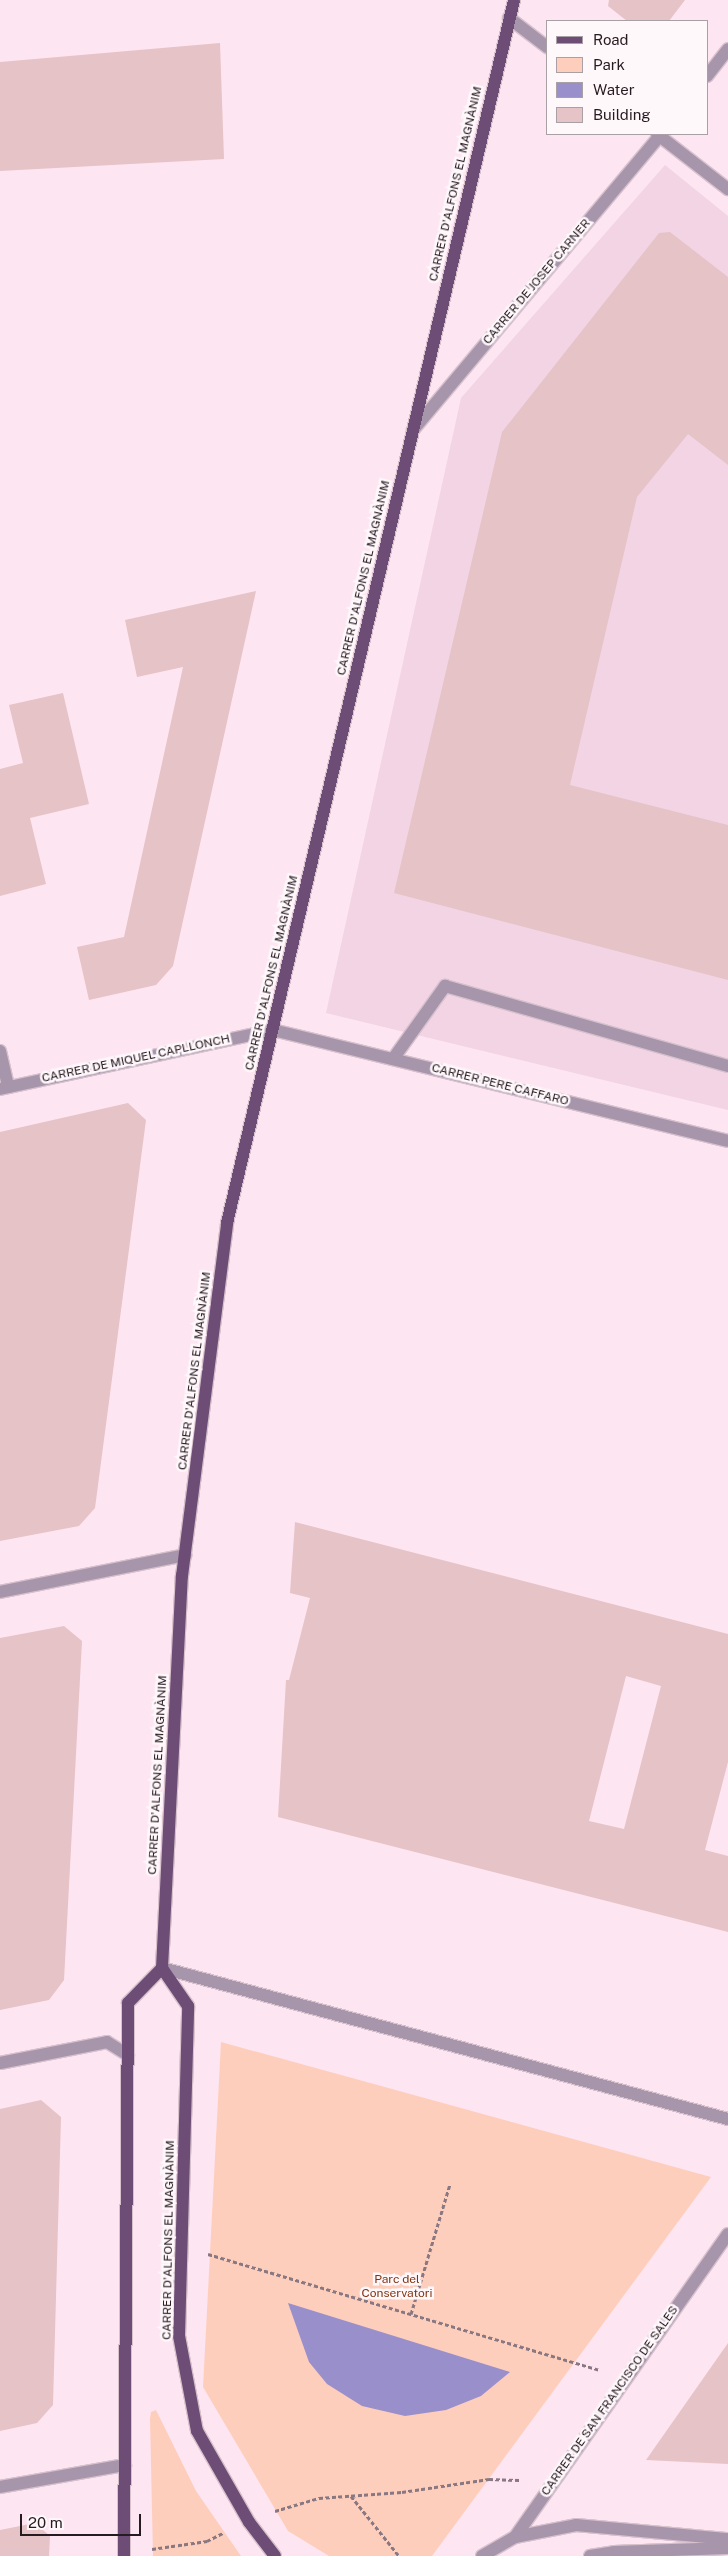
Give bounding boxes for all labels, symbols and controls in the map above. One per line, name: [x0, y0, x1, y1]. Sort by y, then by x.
legend: [546, 20, 708, 135]
text: Road: [593, 31, 629, 48]
text: Park: [593, 56, 625, 73]
text: Water: [593, 81, 635, 98]
street label: CARRER D'ALFONS EL MAGNÀNIM: [427, 85, 485, 283]
text: Building: [593, 106, 651, 123]
street label: CARRER DE JOSEP CARNER: [480, 216, 594, 348]
street label: CARRER D'ALFONS EL MAGNÀNIM: [335, 479, 393, 677]
street label: CARRER D'ALFONS EL MAGNÀNIM: [243, 874, 301, 1072]
street label: CARRER DE MIQUEL CAPLLONCH: [41, 1032, 231, 1086]
street label: CARRER PERE CAFFARO: [430, 1061, 570, 1109]
street label: CARRER D'ALFONS EL MAGNÀNIM: [176, 1271, 214, 1471]
street label: CARRER D'ALFONS EL MAGNÀNIM: [146, 1675, 170, 1875]
street label: CARRER D'ALFONS EL MAGNÀNIM: [160, 2140, 178, 2340]
park label: Parc del Conservatori: [362, 2273, 432, 2301]
street label: CARRER DE SAN FRANCISCO DE SALES: [539, 2303, 681, 2499]
scale bar: [22, 2504, 144, 2536]
text: 20 m: [28, 2514, 63, 2531]

